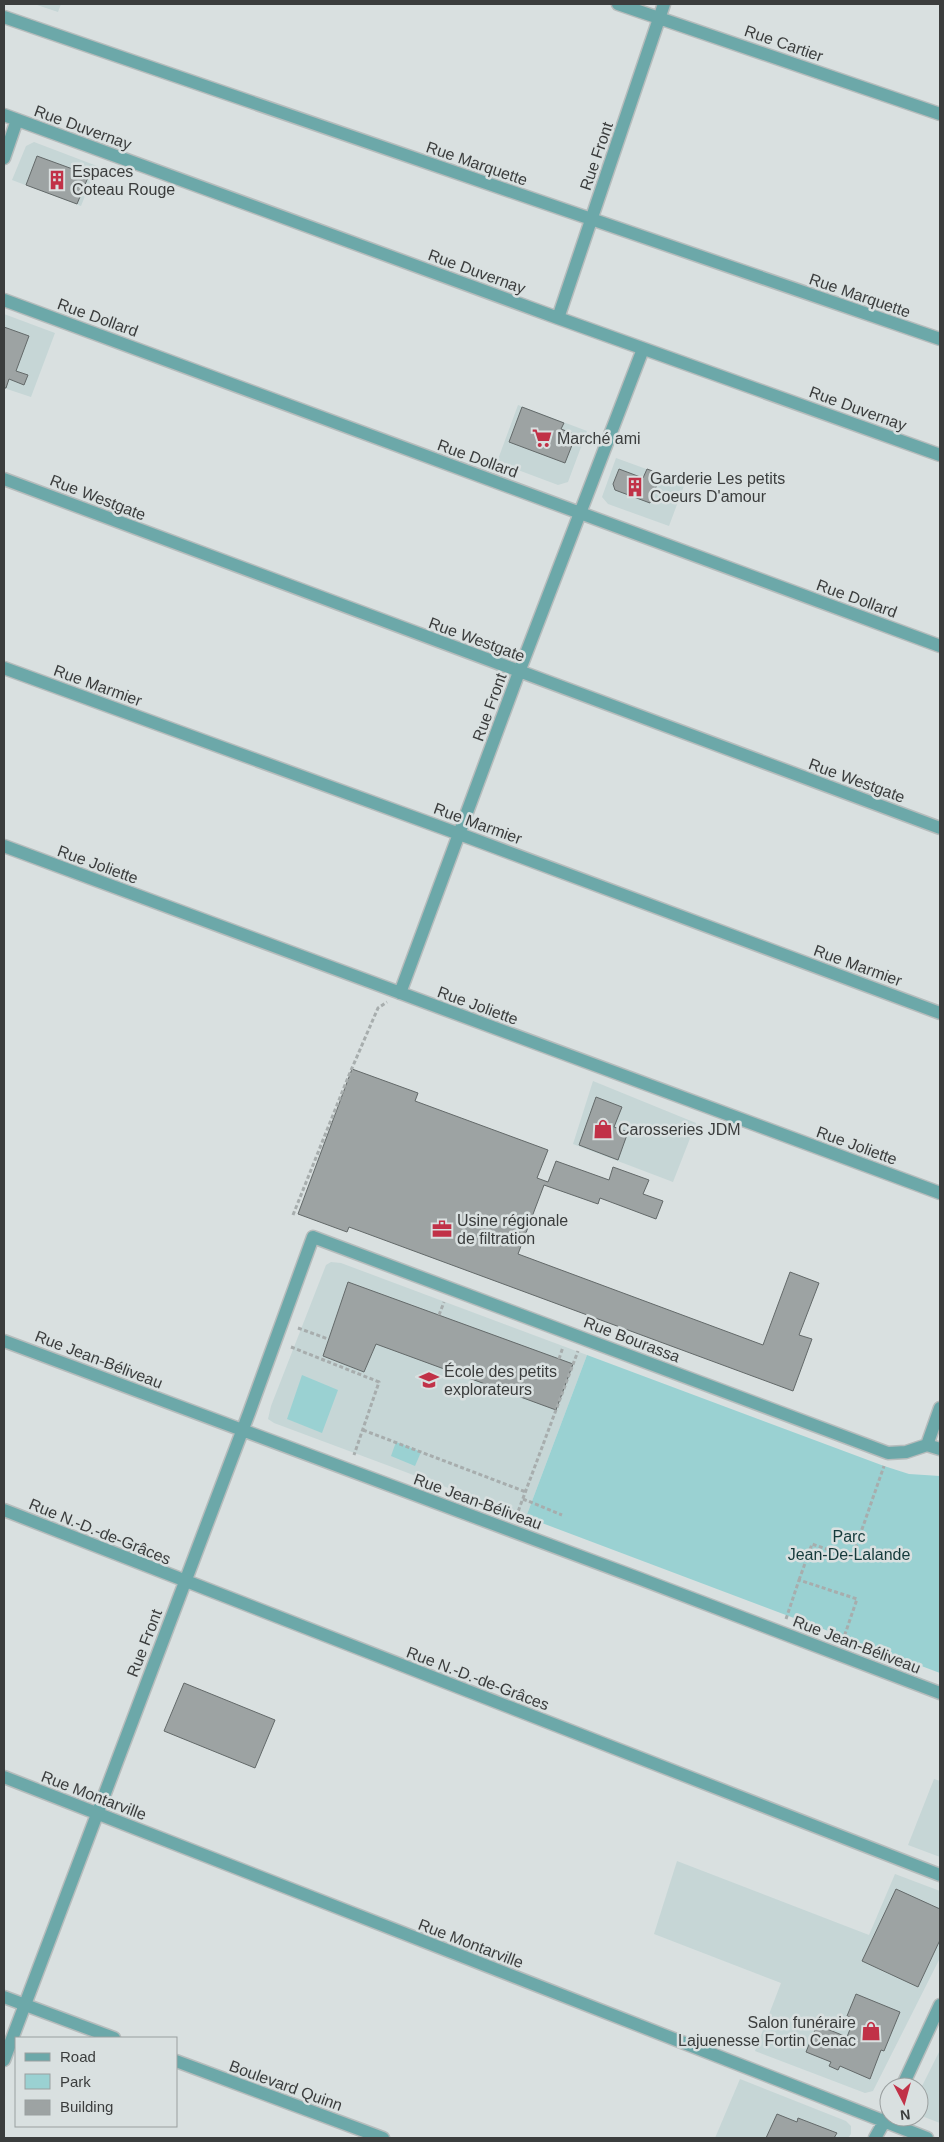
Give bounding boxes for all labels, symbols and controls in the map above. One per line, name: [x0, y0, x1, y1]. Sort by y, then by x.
street label: Rue Cartier: [742, 22, 826, 65]
street label: Rue Duvernay: [32, 102, 134, 153]
street label: Rue Front: [577, 119, 616, 193]
street label: Rue Marquette: [424, 138, 530, 189]
place label: Espaces Coteau Rouge: [72, 163, 175, 198]
building icon: Espaces Coteau Rouge: [46, 169, 68, 191]
street label: Rue Duvernay: [426, 246, 528, 297]
street label: Rue Marquette: [807, 270, 913, 321]
street label: Rue Dollard: [55, 295, 140, 340]
street label: Rue Duvernay: [807, 383, 909, 434]
supermarket icon: Marché ami: [531, 427, 553, 449]
place label: Marché ami: [557, 430, 641, 447]
street label: Rue Dollard: [435, 436, 520, 481]
place label: Garderie Les petits Coeurs D'amour: [650, 470, 785, 505]
street label: Rue Westgate: [48, 471, 148, 524]
building icon: Garderie Les petits Coeurs D'amour: [624, 476, 646, 498]
street label: Rue Dollard: [814, 576, 899, 621]
street label: Rue Westgate: [426, 614, 527, 665]
street label: Rue Marmier: [51, 662, 145, 709]
street label: Rue Front: [469, 670, 510, 744]
street label: Rue Westgate: [806, 755, 907, 806]
street label: Rue Marmier: [431, 800, 525, 847]
street label: Rue Joliette: [55, 842, 141, 887]
street label: Rue Marmier: [811, 942, 905, 989]
street label: Rue Joliette: [435, 983, 521, 1028]
shop icon: Carosseries JDM: [592, 1118, 614, 1140]
place label: Carosseries JDM: [618, 1121, 741, 1138]
street label: Rue Joliette: [814, 1123, 900, 1168]
place label: Usine régionale de filtration: [457, 1212, 568, 1247]
office icon: Usine régionale de filtration: [431, 1218, 453, 1240]
street label: Rue Bourassa: [581, 1313, 682, 1366]
street label: Rue Jean-Béliveau: [33, 1327, 165, 1392]
place label: École des petits explorateurs: [444, 1362, 557, 1398]
school or university icon: École des petits explorateurs: [418, 1369, 440, 1391]
street label: Rue Jean-Béliveau: [411, 1470, 544, 1533]
street label: Rue N.-D.-de-Grâces: [27, 1495, 173, 1568]
park label: Parc Jean-De-Lalande: [788, 1528, 910, 1563]
street label: Rue Front: [124, 1606, 165, 1679]
street label: Rue Jean-Béliveau: [791, 1612, 923, 1677]
street label: Rue N.-D.-de-Grâces: [404, 1643, 551, 1713]
street label: Rue Montarville: [39, 1768, 149, 1823]
street label: Rue Montarville: [416, 1916, 526, 1971]
place label: Salon funéraire Lajuenesse Fortin Cenac: [678, 2014, 856, 2049]
shop icon: Salon funéraire Lajuenesse Fortin Cenac: [860, 2020, 882, 2042]
legend: [15, 2037, 178, 2127]
text: Road: [60, 2048, 96, 2065]
street label: Boulevard Quinn: [227, 2057, 345, 2114]
text: Park: [60, 2073, 91, 2090]
north arrow: [879, 2077, 929, 2127]
text: Building: [60, 2098, 113, 2115]
text: N: [899, 2106, 911, 2123]

